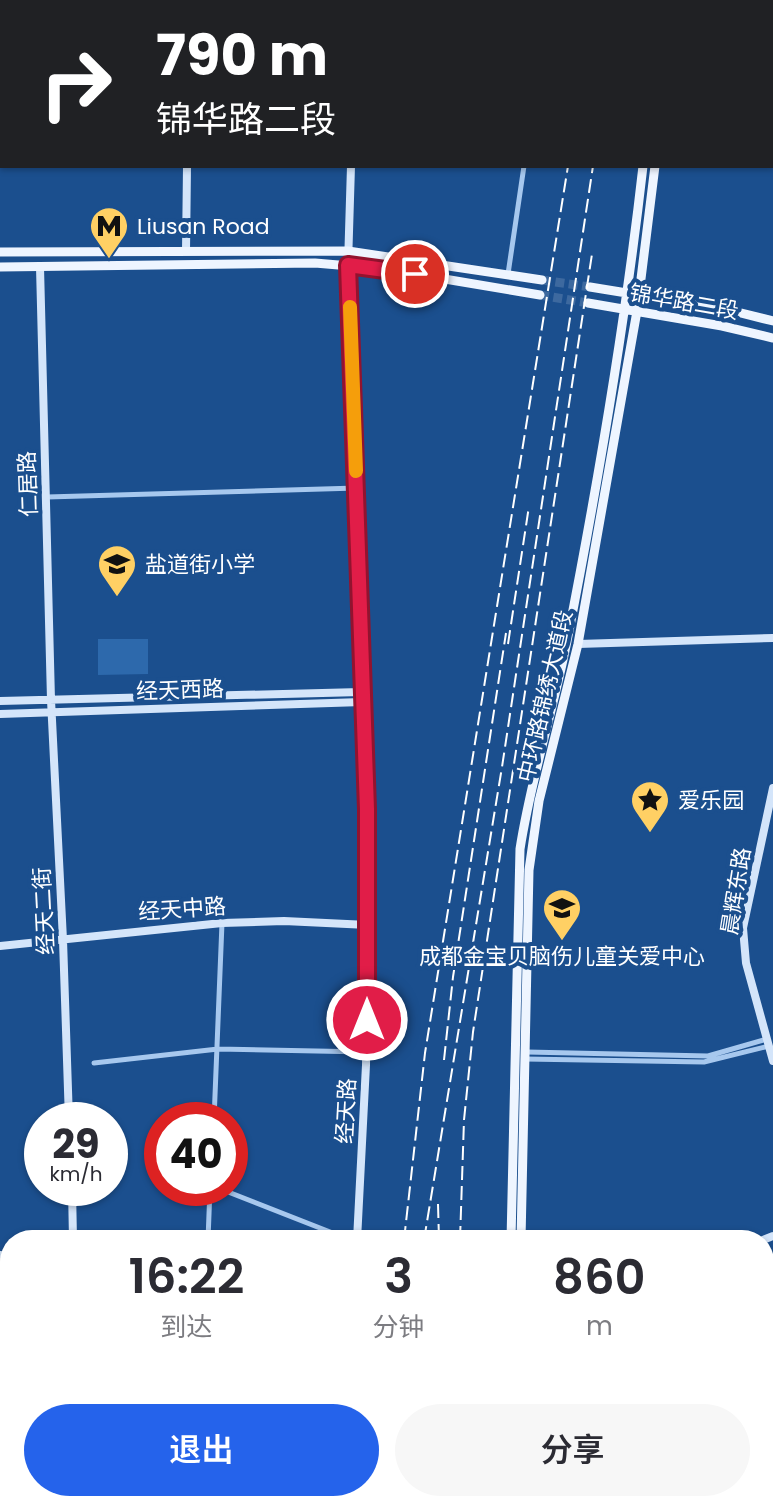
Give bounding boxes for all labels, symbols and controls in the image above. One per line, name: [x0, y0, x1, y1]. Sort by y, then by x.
text: 790 m: [156, 16, 328, 95]
icon: right: [24, 32, 128, 136]
text: 锦华路二段: [156, 94, 336, 145]
metro station icon: Liusan Road: [88, 205, 130, 260]
place label: Liusan Road: [137, 211, 270, 242]
pin: [381, 240, 449, 308]
icon: arrive: [393, 252, 437, 296]
street label: 锦华路二段: [627, 277, 741, 327]
street label: 仁居路: [11, 450, 45, 518]
school or university icon: 盐道街小学: [96, 543, 138, 598]
place label: 盐道街小学: [145, 549, 255, 580]
street label: 中环路锦绣大道段: [510, 607, 580, 785]
street label: 经天西路: [135, 673, 225, 707]
place icon: 爱乐园: [629, 779, 671, 834]
place label: 爱乐园: [678, 785, 744, 816]
street label: 晨辉东路: [714, 845, 758, 937]
street label: 经天二街: [26, 866, 62, 956]
school or university icon: 成都金宝贝脑伤儿童关爱中心: [541, 887, 583, 942]
street label: 经天中路: [137, 890, 227, 928]
place label: 成都金宝贝脑伤儿童关爱中心: [419, 941, 705, 972]
position arrow: [325, 978, 409, 1062]
street label: 经天路: [329, 1077, 363, 1145]
speed limit sign: 40: [144, 1102, 248, 1206]
text: 29: [52, 1116, 100, 1172]
text: km/h: [49, 1160, 103, 1188]
text: 16:22: [128, 1243, 244, 1310]
text: 3: [384, 1243, 413, 1310]
text: 860: [553, 1244, 646, 1311]
text: m: [586, 1308, 613, 1344]
text: 到达: [160, 1309, 212, 1345]
text: 分钟: [373, 1309, 425, 1345]
button: 退出: [24, 1404, 379, 1496]
button: 分享: [395, 1404, 750, 1496]

